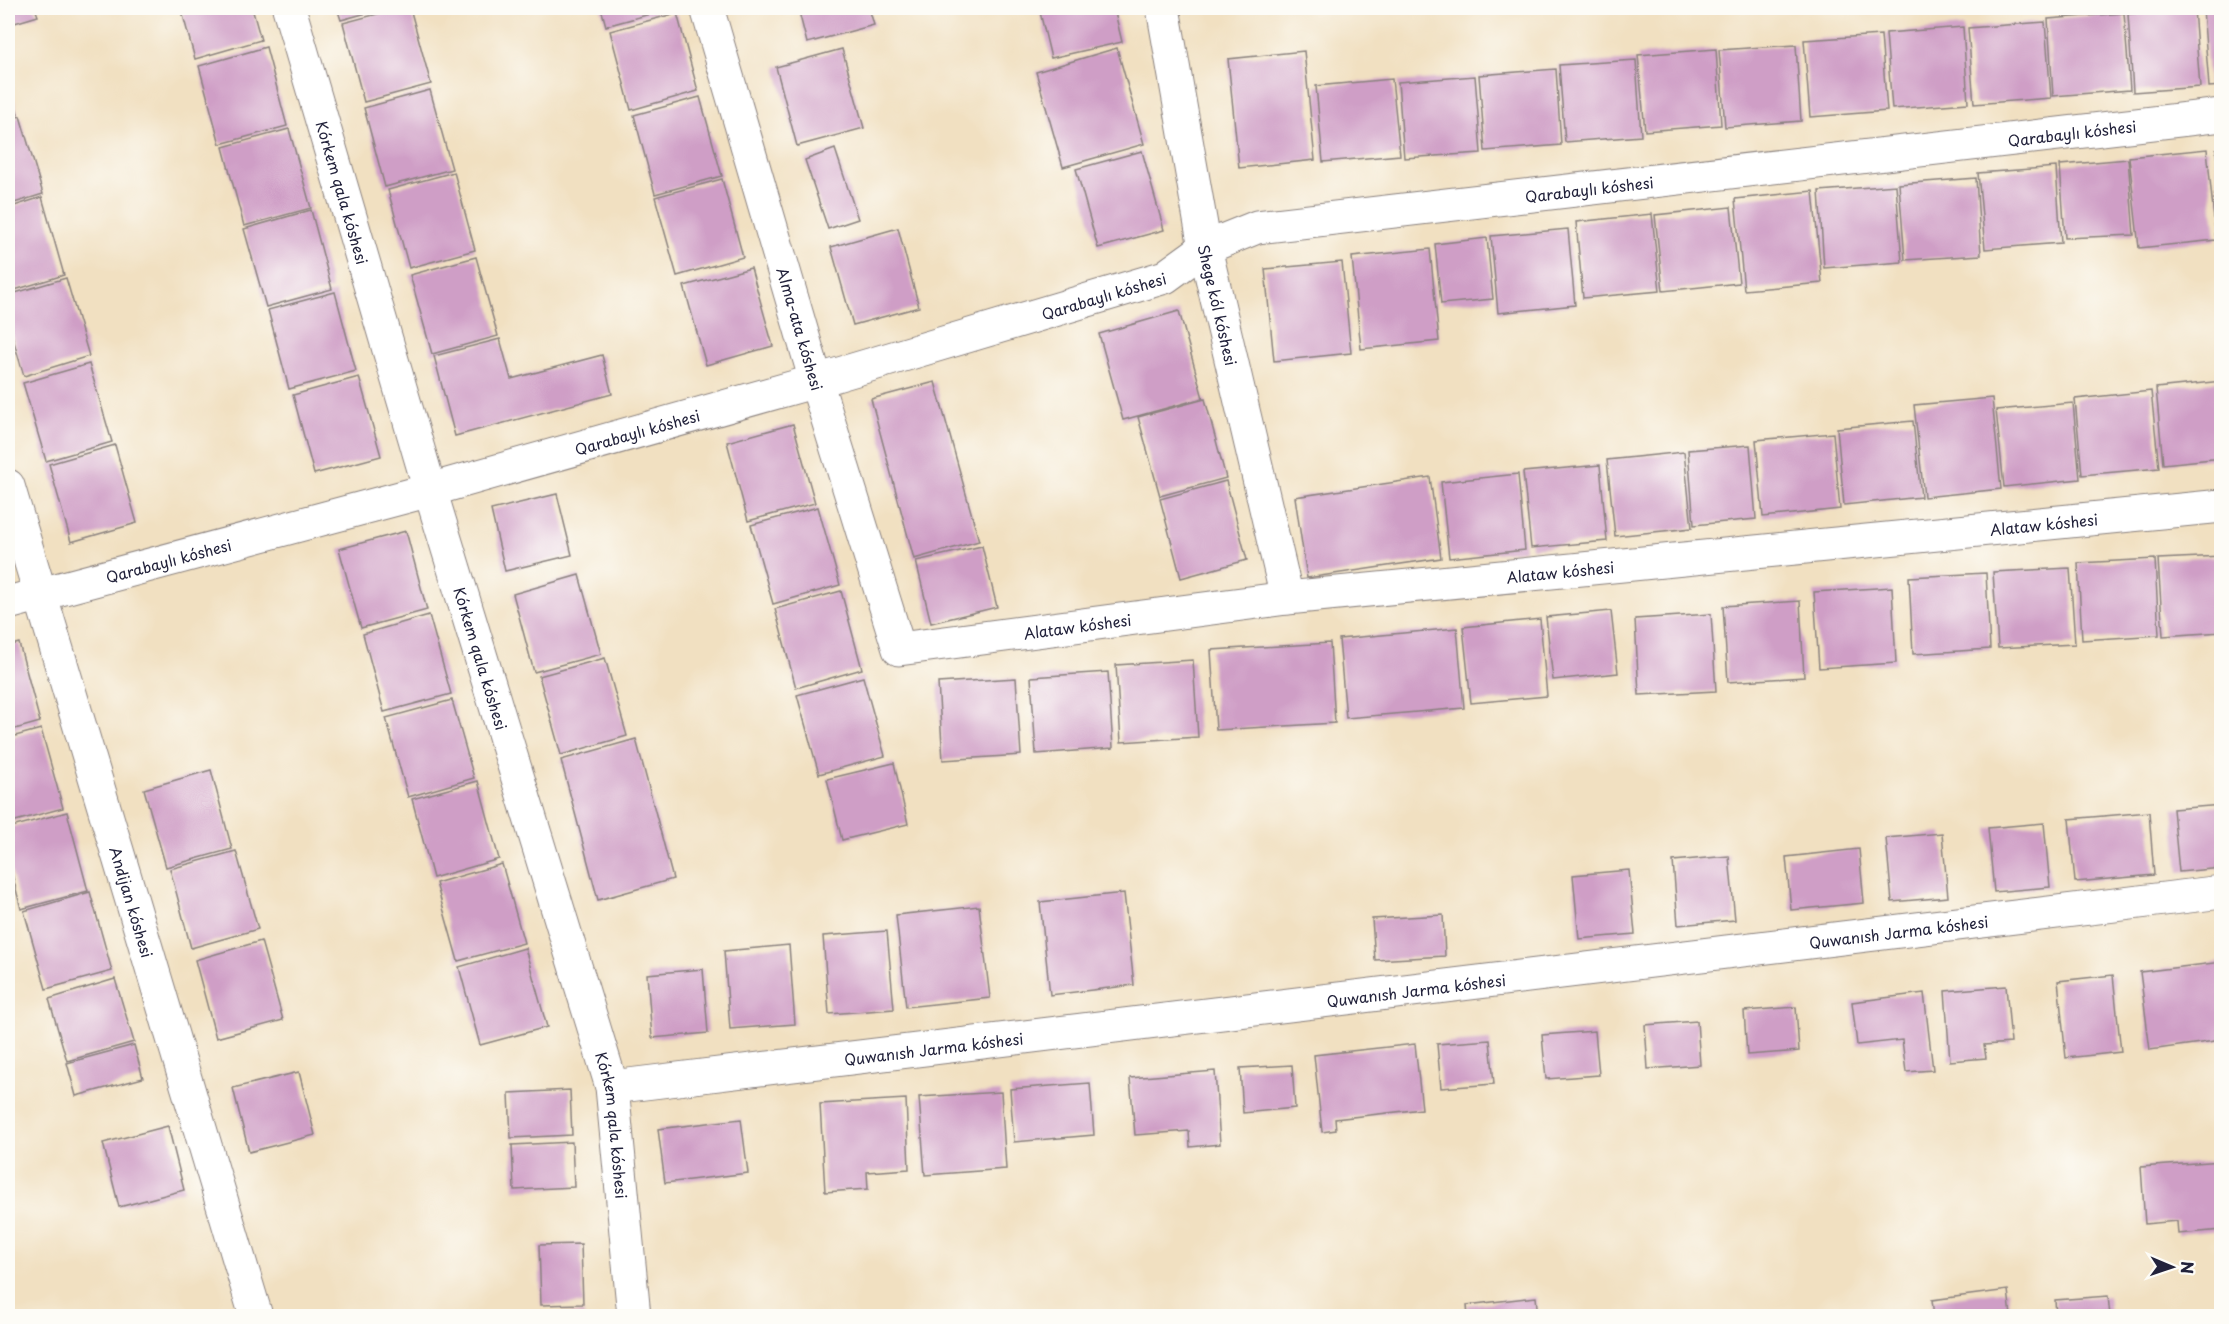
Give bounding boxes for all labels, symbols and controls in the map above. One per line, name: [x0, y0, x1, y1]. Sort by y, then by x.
street label: Qarabaylı kóshesi: [2006, 114, 2137, 151]
street label: Kórkem qala kóshesi: [311, 118, 375, 267]
street label: Qarabaylı kóshesi: [1524, 170, 1655, 207]
street label: Shege kól kóshesi: [1193, 242, 1244, 368]
street label: Alma-ata kóshesi: [772, 264, 830, 393]
street label: Qarabaylı kóshesi: [1038, 266, 1169, 325]
street label: Qarabaylı kóshesi: [572, 403, 702, 460]
street label: Alataw kóshesi: [1989, 507, 2099, 540]
street label: Qarabaylı kóshesi: [103, 532, 234, 588]
street label: Alataw kóshesi: [1505, 554, 1615, 588]
street label: Kórkem qala kóshesi: [449, 584, 514, 733]
street label: Alataw kóshesi: [1022, 607, 1133, 644]
street label: Andijan kóshesi: [105, 844, 160, 960]
street label: Quwanısh Jarma kóshesi: [1808, 909, 1989, 953]
street label: Quwanısh Jarma kóshesi: [1325, 967, 1507, 1012]
street label: Quwanısh Jarma kóshesi: [843, 1026, 1024, 1070]
street label: Kórkem qala kóshesi: [590, 1049, 634, 1200]
north arrow: [2142, 1237, 2202, 1297]
text: N: [2176, 1261, 2200, 1274]

